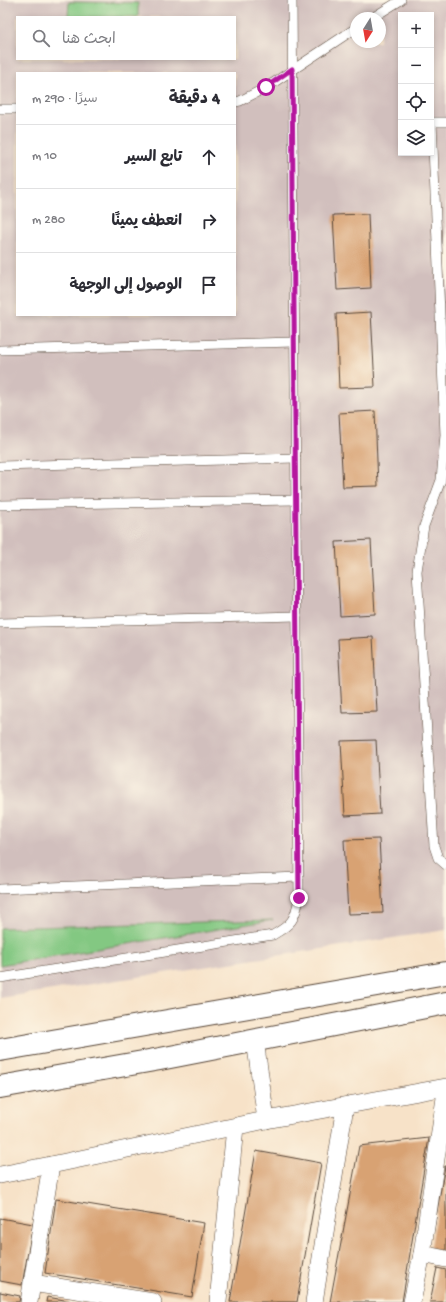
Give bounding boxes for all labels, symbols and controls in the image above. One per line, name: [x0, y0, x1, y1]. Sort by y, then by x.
north arrow: [350, 12, 386, 48]
map controls: [398, 12, 434, 156]
button: +: [398, 12, 434, 48]
search box: [16, 16, 236, 60]
icon: search: [30, 27, 52, 49]
text: ابحث هنا: [62, 31, 116, 49]
button: −: [398, 48, 434, 84]
route start: [257, 78, 275, 96]
button: locate: [398, 84, 434, 120]
text: 4 دقيقة: [169, 90, 220, 110]
text: سيرًا · 290 m: [32, 92, 97, 107]
button: layers: [398, 120, 434, 156]
icon: ahead: [198, 146, 220, 168]
text: 10 m: [32, 149, 57, 164]
text: تابع السير: [125, 149, 182, 167]
icon: right: [198, 210, 220, 232]
text: 280 m: [32, 213, 65, 228]
text: انعطف يمينًا: [111, 213, 182, 231]
icon: arrive: [198, 274, 220, 296]
text: الوصول إلى الوجهة: [69, 277, 182, 295]
route end: [290, 889, 308, 907]

